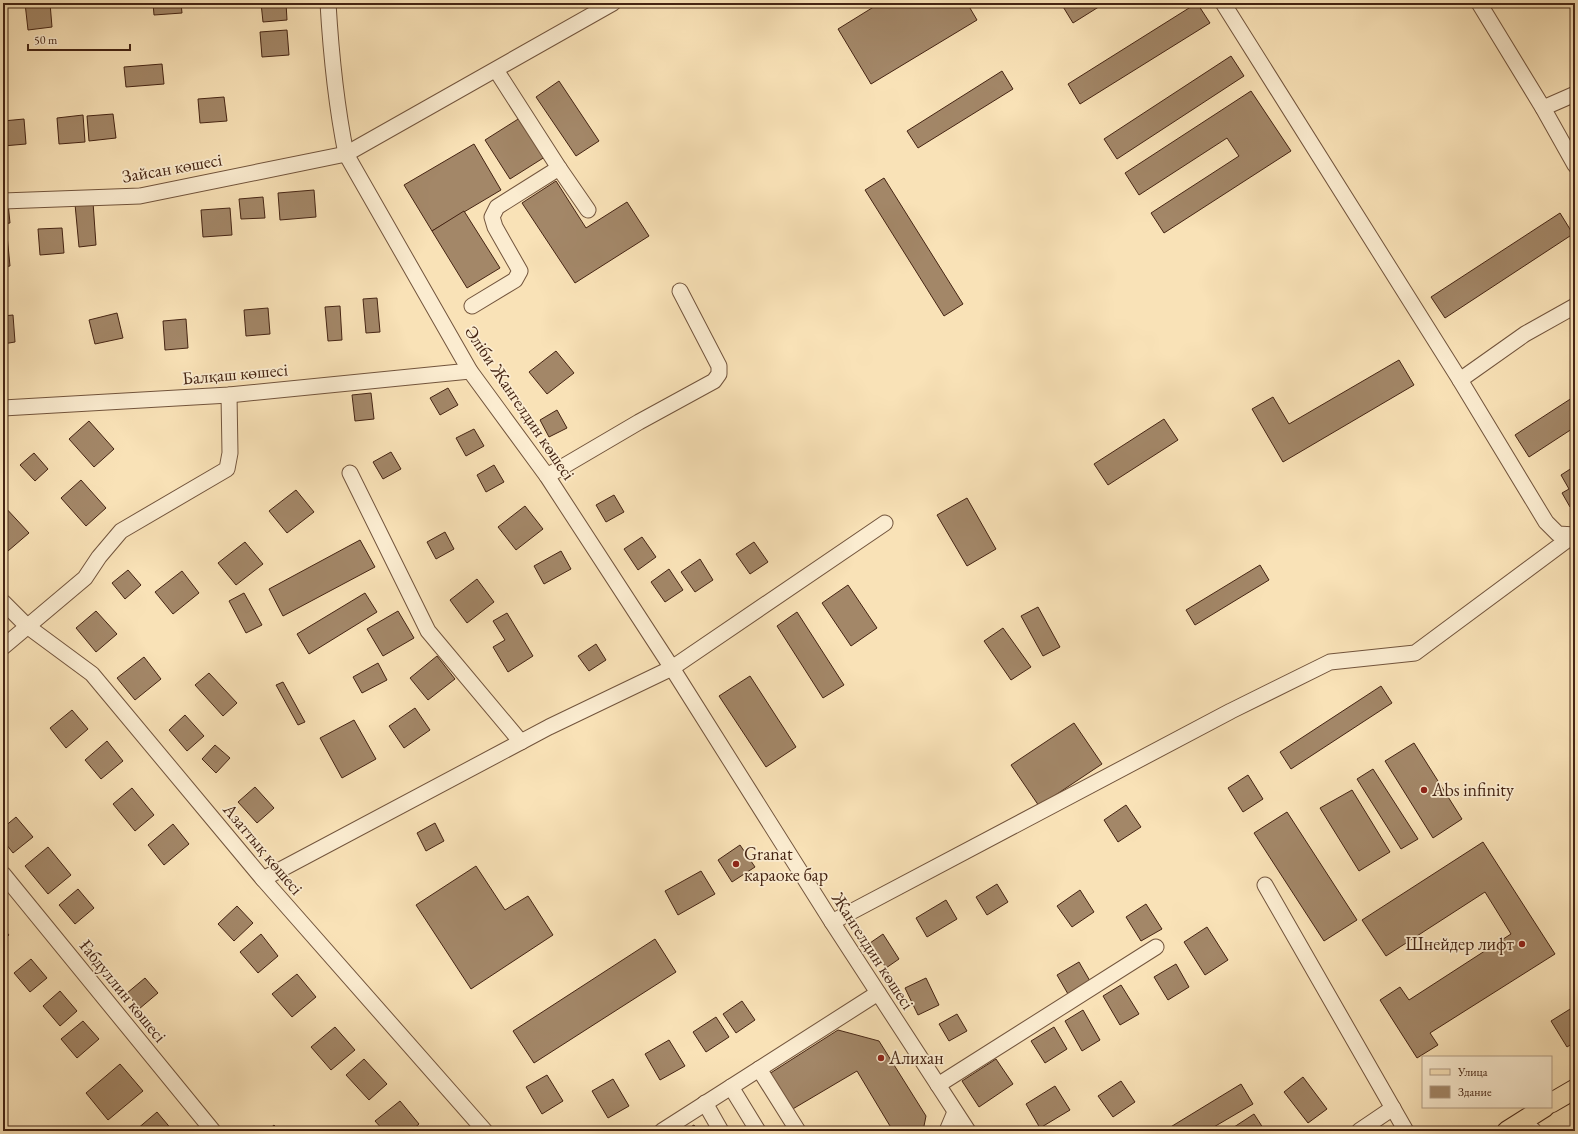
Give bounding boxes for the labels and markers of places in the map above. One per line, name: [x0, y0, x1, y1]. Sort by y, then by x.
place label: Abs infinity: [1431, 778, 1514, 801]
marker: Abs infinity: [1419, 785, 1429, 795]
place label: Granat караоке бар: [744, 842, 828, 886]
marker: Granat караоке бар: [731, 859, 741, 869]
place label: Шнейдер лифт: [1405, 932, 1515, 955]
marker: Шнейдер лифт: [1517, 939, 1527, 949]
place label: Алихан: [888, 1046, 944, 1069]
marker: Алихан: [876, 1053, 886, 1063]

